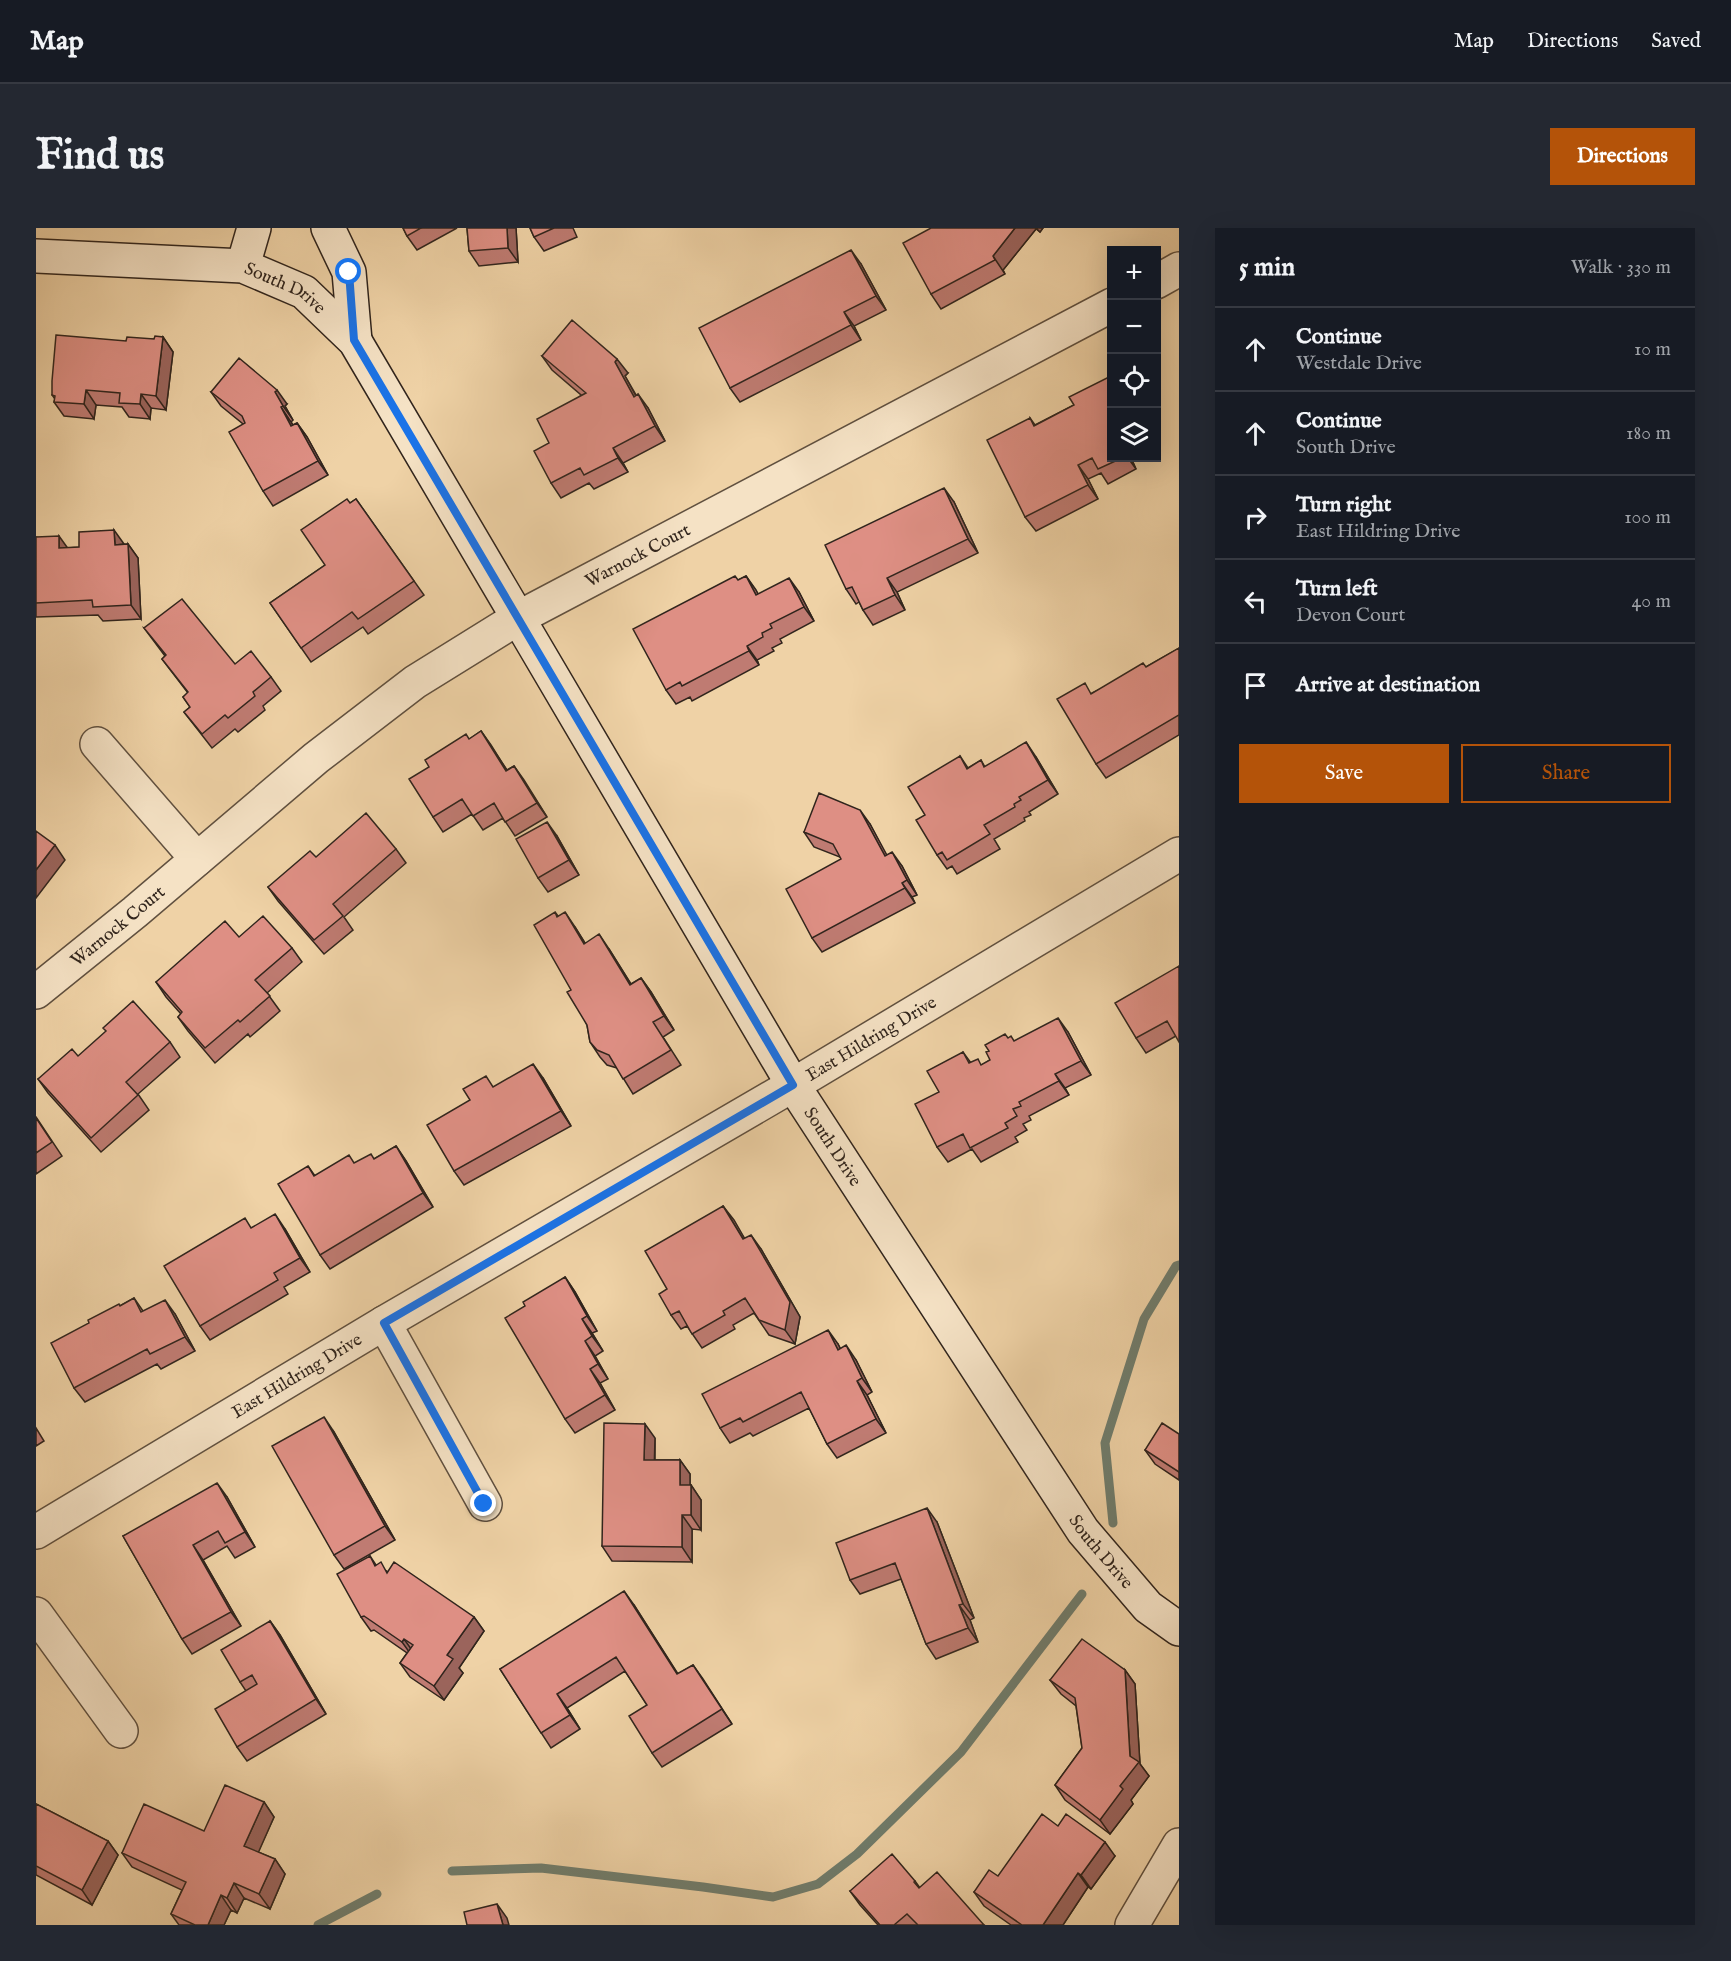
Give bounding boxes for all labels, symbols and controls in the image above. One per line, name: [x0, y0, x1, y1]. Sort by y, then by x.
text: Map: [30, 24, 84, 59]
text: Map: [1454, 28, 1494, 55]
text: Directions: [1527, 28, 1618, 55]
text: Saved: [1651, 28, 1701, 55]
button: Directions: [1550, 128, 1695, 185]
text: Find us: [36, 130, 164, 183]
map controls: [1107, 246, 1161, 462]
button: +: [1107, 246, 1161, 300]
text: 5 min: [1239, 251, 1295, 284]
text: Walk · 330 m: [1571, 255, 1671, 280]
street label: South Drive: [240, 258, 330, 320]
route start: [335, 258, 361, 284]
button: −: [1107, 300, 1161, 354]
text: Continue: [1296, 323, 1382, 351]
icon: ahead: [1239, 333, 1272, 366]
text: 10 m: [1634, 337, 1671, 362]
text: Westdale Drive: [1296, 351, 1422, 376]
button: locate: [1107, 354, 1161, 408]
text: Continue: [1296, 407, 1382, 435]
button: layers: [1107, 408, 1161, 462]
icon: ahead: [1239, 417, 1272, 450]
text: 180 m: [1626, 421, 1671, 446]
text: South Drive: [1296, 435, 1396, 460]
text: Turn right: [1296, 491, 1391, 519]
icon: right: [1239, 501, 1272, 534]
text: 100 m: [1624, 505, 1671, 530]
street label: Warnock Court: [582, 519, 695, 594]
text: East Hildring Drive: [1296, 519, 1461, 544]
text: Turn left: [1296, 575, 1378, 603]
icon: left: [1239, 585, 1272, 618]
text: 40 m: [1632, 589, 1671, 614]
text: Devon Court: [1296, 603, 1405, 628]
icon: arrive: [1239, 669, 1272, 702]
text: Arrive at destination: [1296, 671, 1480, 699]
button: Save: [1239, 744, 1449, 803]
button: Share: [1461, 744, 1671, 803]
street label: Warnock Court: [66, 881, 171, 972]
street label: East Hildring Drive: [802, 992, 941, 1088]
street label: South Drive: [798, 1103, 866, 1191]
street label: East Hildring Drive: [228, 1329, 367, 1425]
route end: [470, 1490, 496, 1516]
street label: South Drive: [1063, 1511, 1138, 1594]

